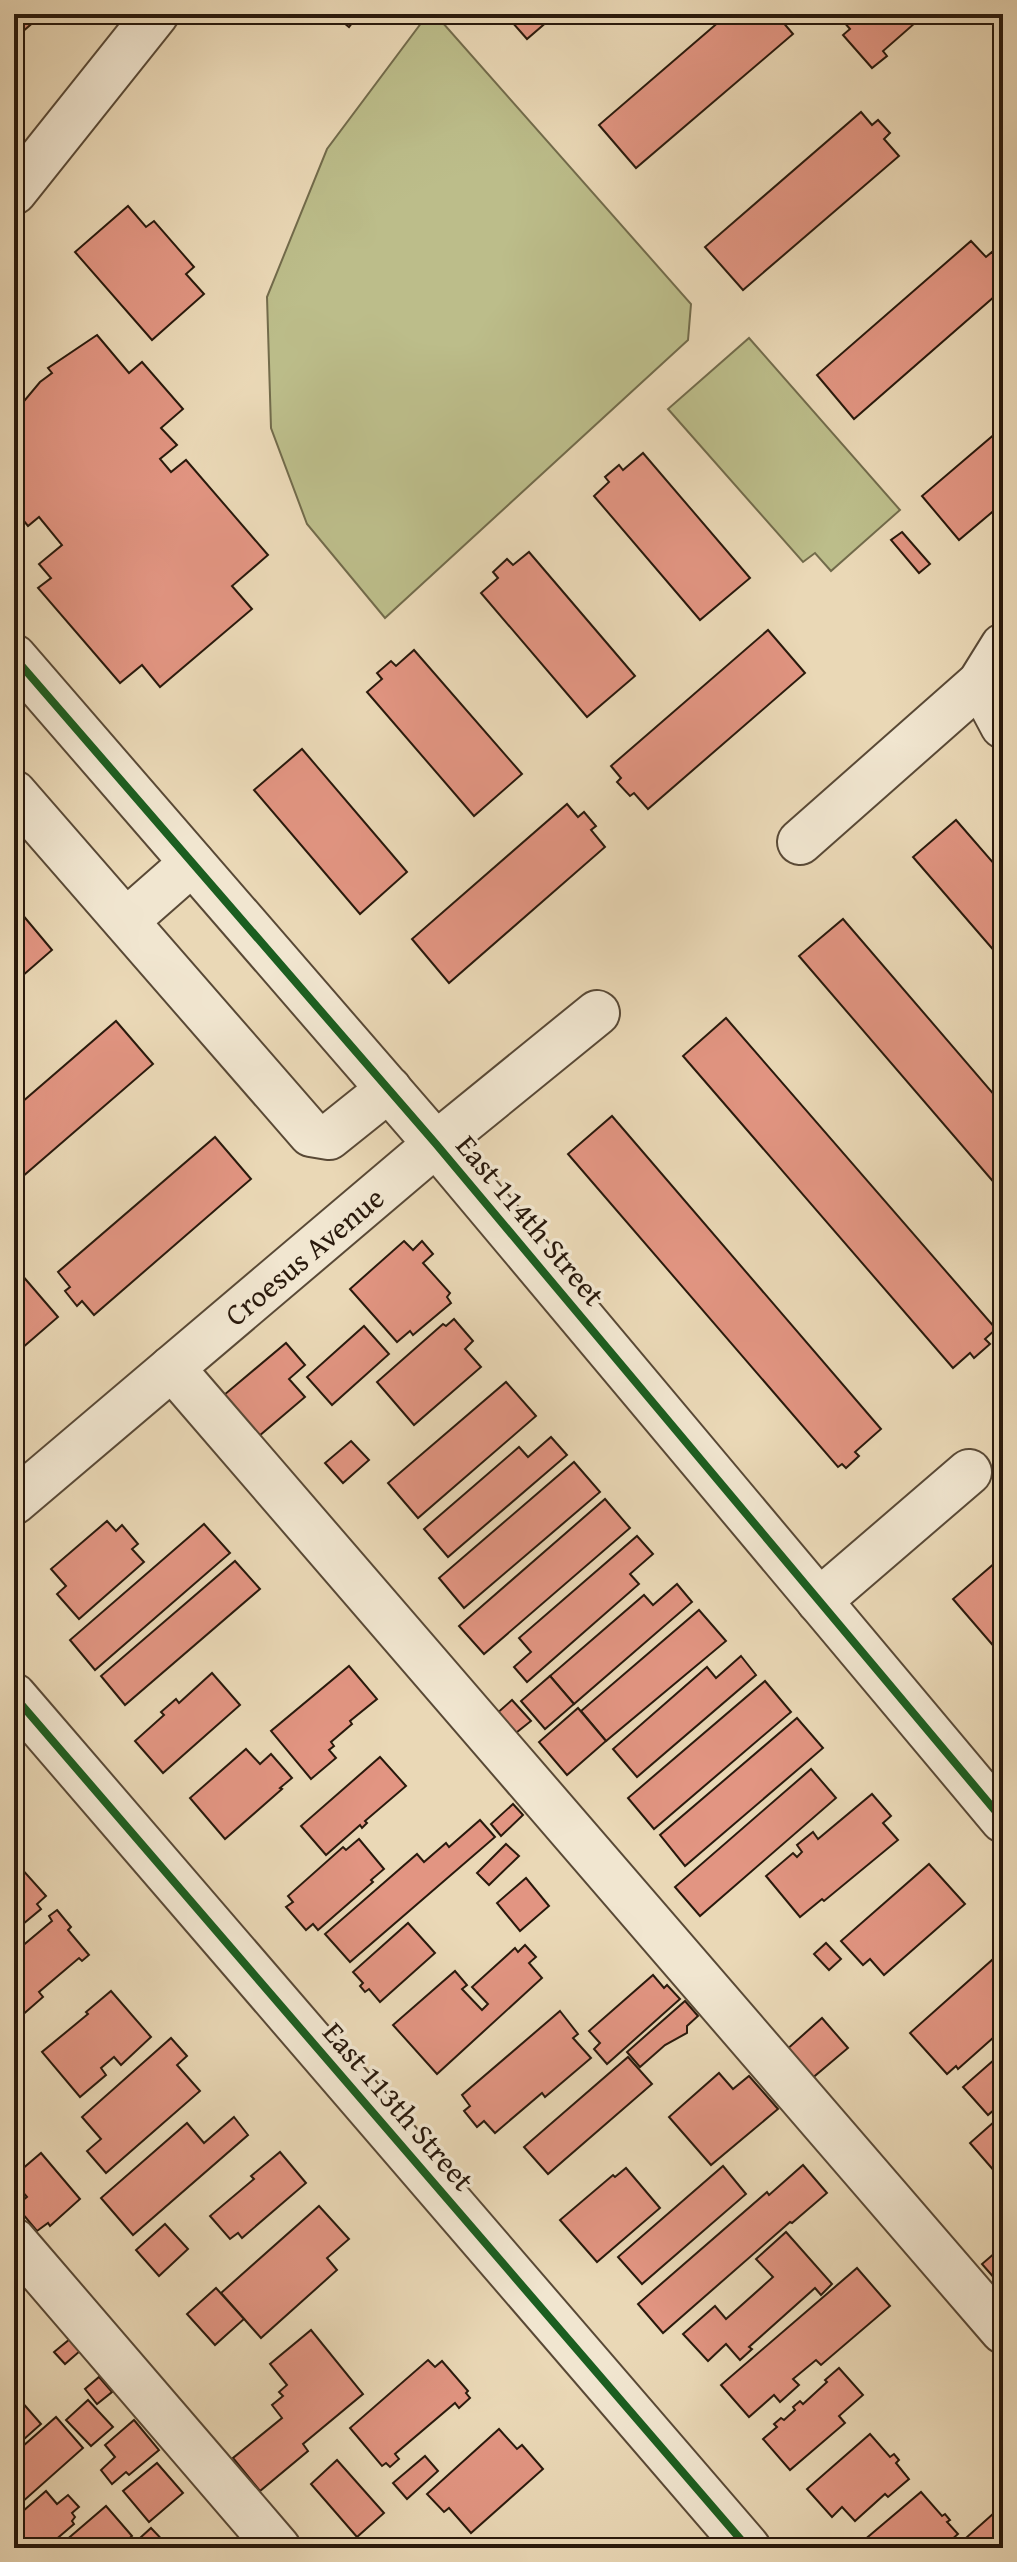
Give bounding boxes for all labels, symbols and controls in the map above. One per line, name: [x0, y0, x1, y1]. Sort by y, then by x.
street label: East 114th Street: [446, 1125, 616, 1316]
street label: Croesus Avenue: [215, 1176, 393, 1336]
street label: East 113th Street: [313, 2012, 485, 2201]

